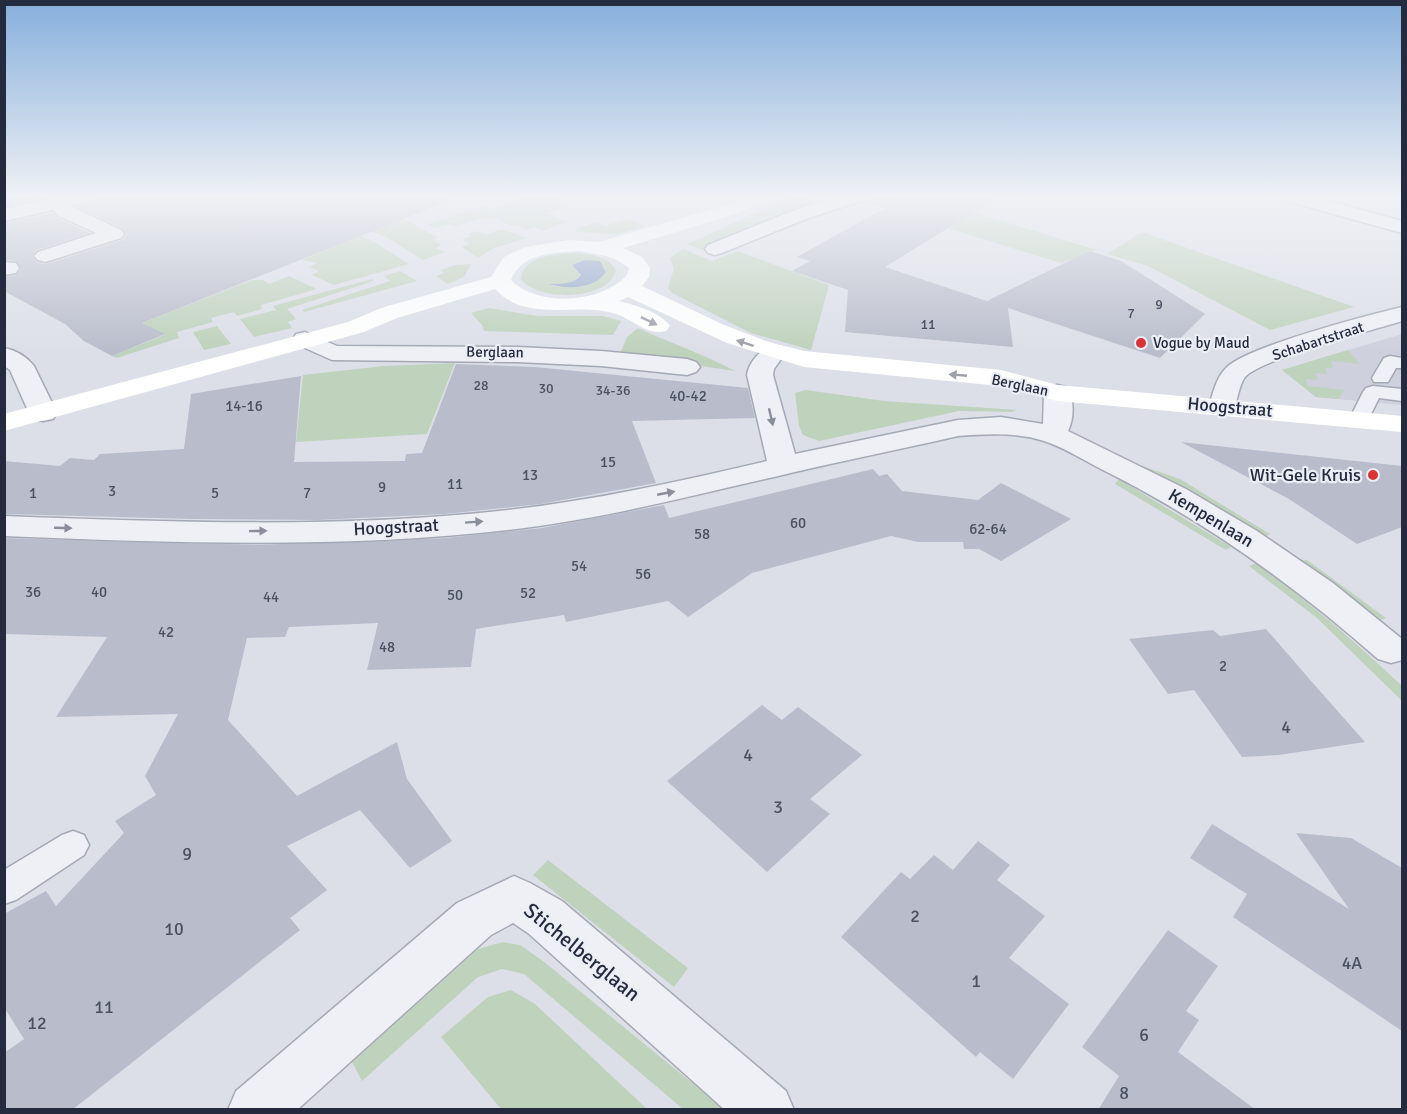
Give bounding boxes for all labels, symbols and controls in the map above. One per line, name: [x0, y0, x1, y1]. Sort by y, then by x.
house number: 9: [1155, 296, 1163, 313]
house number: 7: [1127, 305, 1135, 322]
house number: 11: [920, 316, 936, 333]
one-way arrow: [640, 317, 657, 326]
street label: Schabartstraat: [1270, 318, 1366, 364]
place label: Vogue by Maud: [1153, 334, 1250, 352]
marker: Vogue by Maud: [1134, 336, 1148, 350]
one-way arrow: [736, 337, 754, 347]
street label: Berglaan: [466, 342, 524, 362]
one-way arrow: [949, 370, 968, 379]
street label: Berglaan: [990, 370, 1050, 400]
house number: 28: [473, 377, 489, 394]
house number: 30: [538, 380, 554, 397]
house number: 34-36: [595, 382, 631, 399]
house number: 40-42: [669, 387, 707, 405]
street label: Hoogstraat: [1187, 392, 1273, 422]
house number: 14-16: [225, 397, 263, 415]
one-way arrow: [767, 408, 777, 426]
house number: 15: [600, 453, 616, 471]
place label: Wit-Gele Kruis: [1250, 464, 1361, 486]
house number: 13: [522, 466, 538, 484]
marker: Wit-Gele Kruis: [1366, 468, 1380, 482]
house number: 11: [447, 475, 463, 493]
house number: 9: [378, 478, 386, 496]
house number: 3: [108, 482, 116, 500]
house number: 1: [29, 484, 37, 502]
house number: 5: [211, 484, 219, 502]
house number: 7: [303, 484, 311, 502]
street label: Kempenlaan: [1164, 484, 1258, 552]
one-way arrow: [657, 488, 676, 497]
street label: Hoogstraat: [353, 514, 439, 540]
house number: 60: [790, 514, 806, 532]
one-way arrow: [464, 517, 483, 527]
house number: 62-64: [969, 520, 1007, 538]
one-way arrow: [53, 523, 72, 533]
house number: 58: [694, 525, 710, 543]
one-way arrow: [248, 526, 267, 536]
house number: 54: [571, 557, 587, 575]
house number: 56: [635, 565, 651, 583]
house number: 36: [25, 583, 41, 601]
house number: 40: [91, 583, 107, 601]
house number: 52: [520, 584, 536, 602]
house number: 50: [447, 586, 463, 604]
house number: 44: [263, 588, 279, 606]
house number: 42: [158, 623, 174, 641]
house number: 48: [379, 638, 395, 656]
house number: 2: [1219, 657, 1227, 675]
house number: 4: [1281, 716, 1291, 738]
house number: 4: [743, 744, 753, 766]
house number: 3: [773, 796, 783, 818]
house number: 9: [182, 843, 192, 865]
street label: Stichelberglaan: [519, 897, 645, 1007]
house number: 2: [910, 905, 920, 927]
house number: 10: [164, 918, 184, 940]
house number: 4A: [1342, 952, 1362, 974]
house number: 1: [971, 970, 981, 992]
house number: 11: [94, 996, 114, 1018]
house number: 12: [27, 1012, 47, 1034]
house number: 6: [1139, 1024, 1149, 1046]
house number: 8: [1119, 1082, 1129, 1104]

